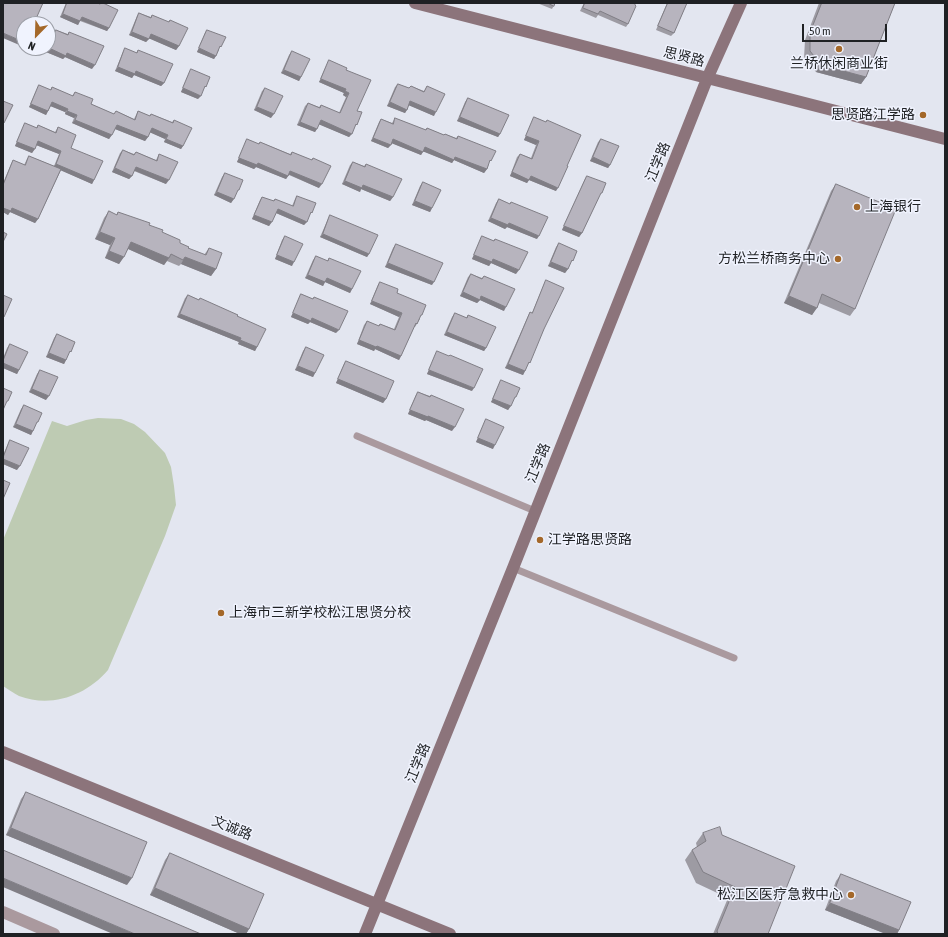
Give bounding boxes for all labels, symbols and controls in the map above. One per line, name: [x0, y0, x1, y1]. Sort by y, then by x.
north arrow: [16, 16, 56, 56]
scale bar: [804, 16, 889, 42]
text: 50 m: [809, 24, 831, 38]
text: N: [26, 39, 37, 53]
street label: 思贤路: [662, 44, 706, 70]
marker: 兰桥休闲商业街: [834, 44, 844, 54]
place label: 兰桥休闲商业街: [790, 56, 888, 72]
place label: 思贤路江学路: [831, 107, 915, 123]
marker: 思贤路江学路: [918, 110, 928, 120]
street label: 江学路: [642, 139, 674, 185]
place label: 上海银行: [865, 199, 921, 215]
marker: 上海银行: [852, 202, 862, 212]
place label: 方松兰桥商务中心: [718, 251, 830, 267]
marker: 方松兰桥商务中心: [833, 254, 843, 264]
street label: 江学路: [522, 440, 554, 486]
place label: 江学路思贤路: [548, 532, 632, 548]
marker: 江学路思贤路: [535, 535, 545, 545]
place label: 上海市三新学校松江思贤分校: [229, 605, 411, 621]
marker: 上海市三新学校松江思贤分校: [216, 608, 226, 618]
street label: 江学路: [402, 740, 434, 786]
street label: 文诚路: [209, 812, 255, 844]
place label: 松江区医疗急救中心: [717, 887, 843, 903]
marker: 松江区医疗急救中心: [846, 890, 856, 900]

